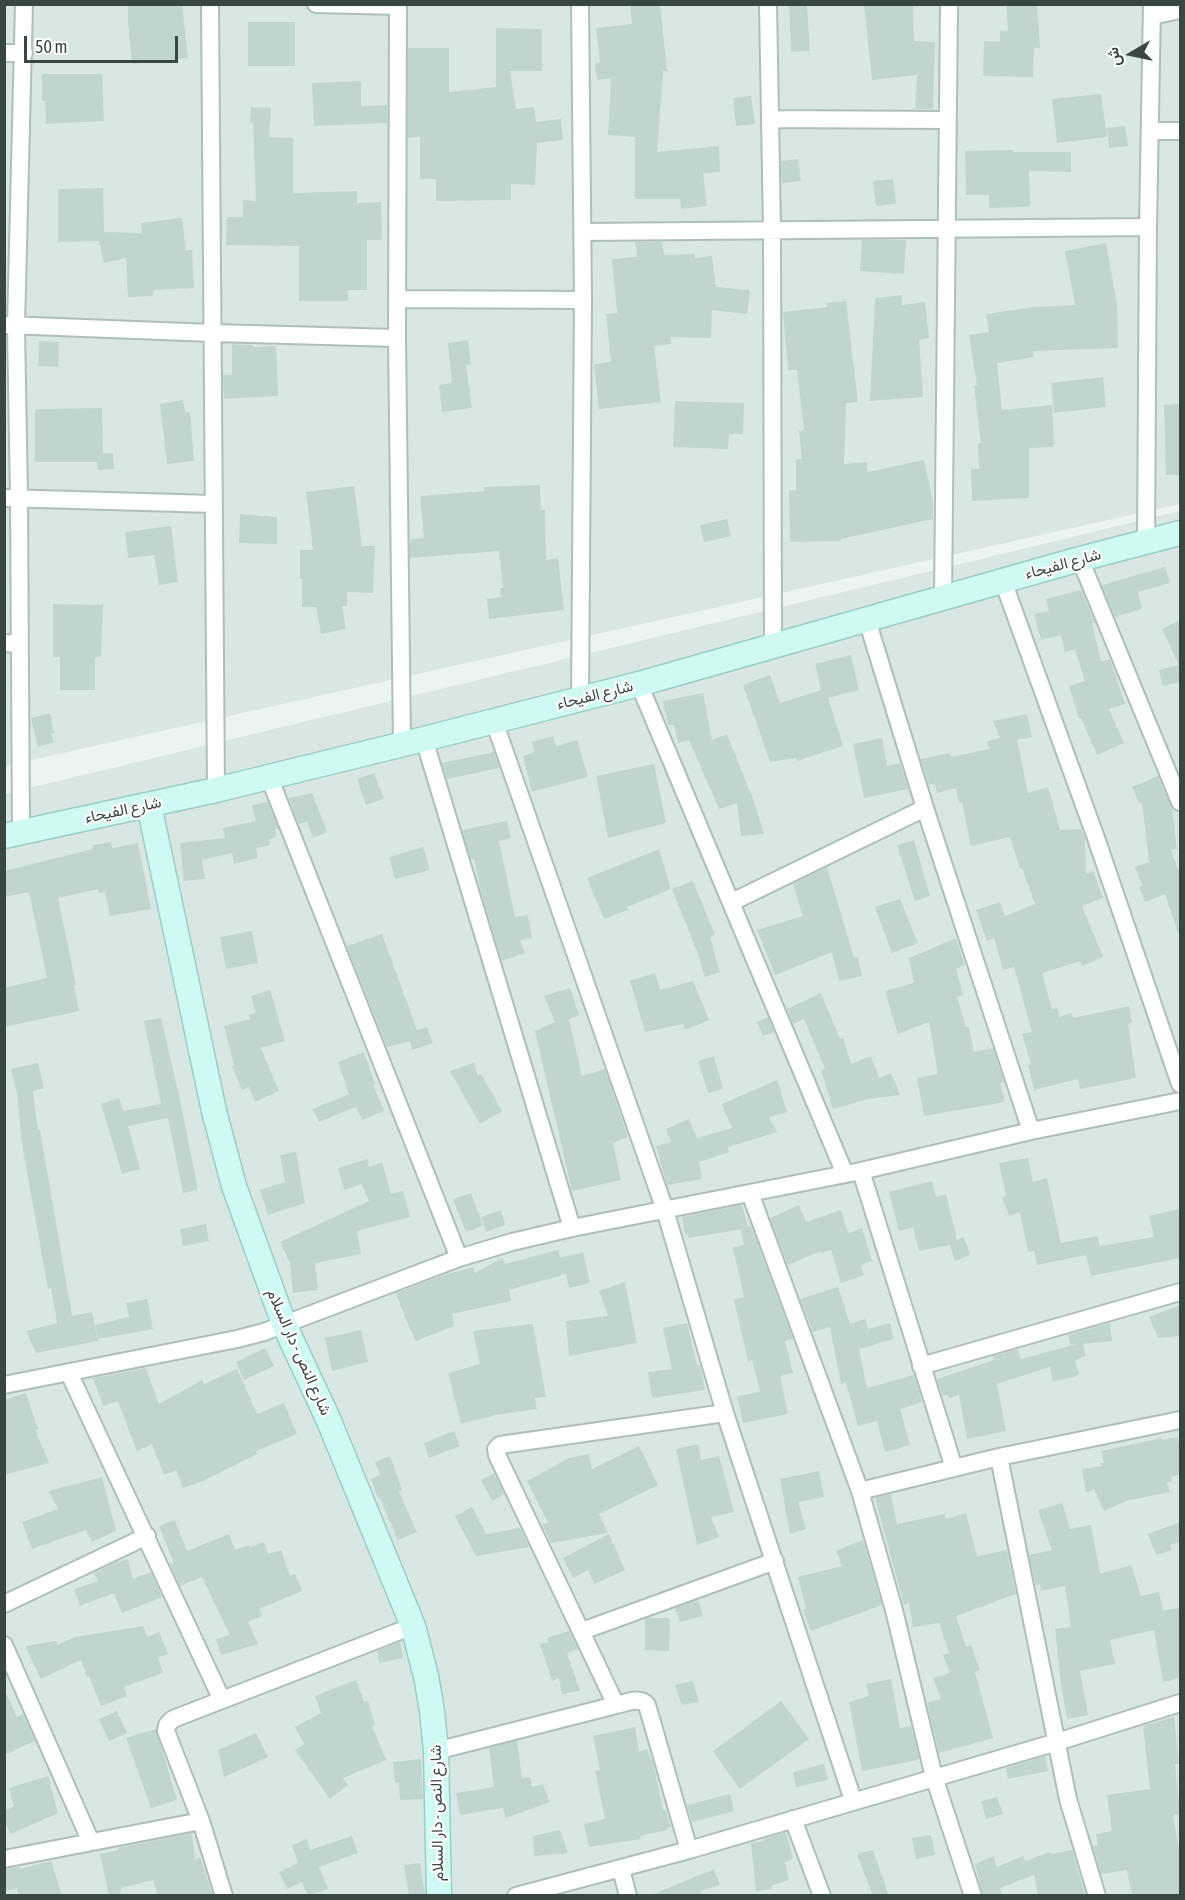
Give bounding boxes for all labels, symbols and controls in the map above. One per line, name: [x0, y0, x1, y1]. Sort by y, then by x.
scale bar: [27, 24, 182, 62]
north arrow: [1101, 24, 1161, 84]
text: 50 m: [35, 36, 67, 57]
text: ش: [1103, 46, 1124, 68]
street label: شارع الفيحاء: [1023, 545, 1103, 583]
street label: شارع الفيحاء: [555, 676, 635, 714]
street label: شارع الفيحاء: [83, 792, 163, 828]
street label: شارع النص - دار السلام: [262, 1286, 336, 1418]
street label: شارع النص - دار السلام: [426, 1744, 448, 1882]

